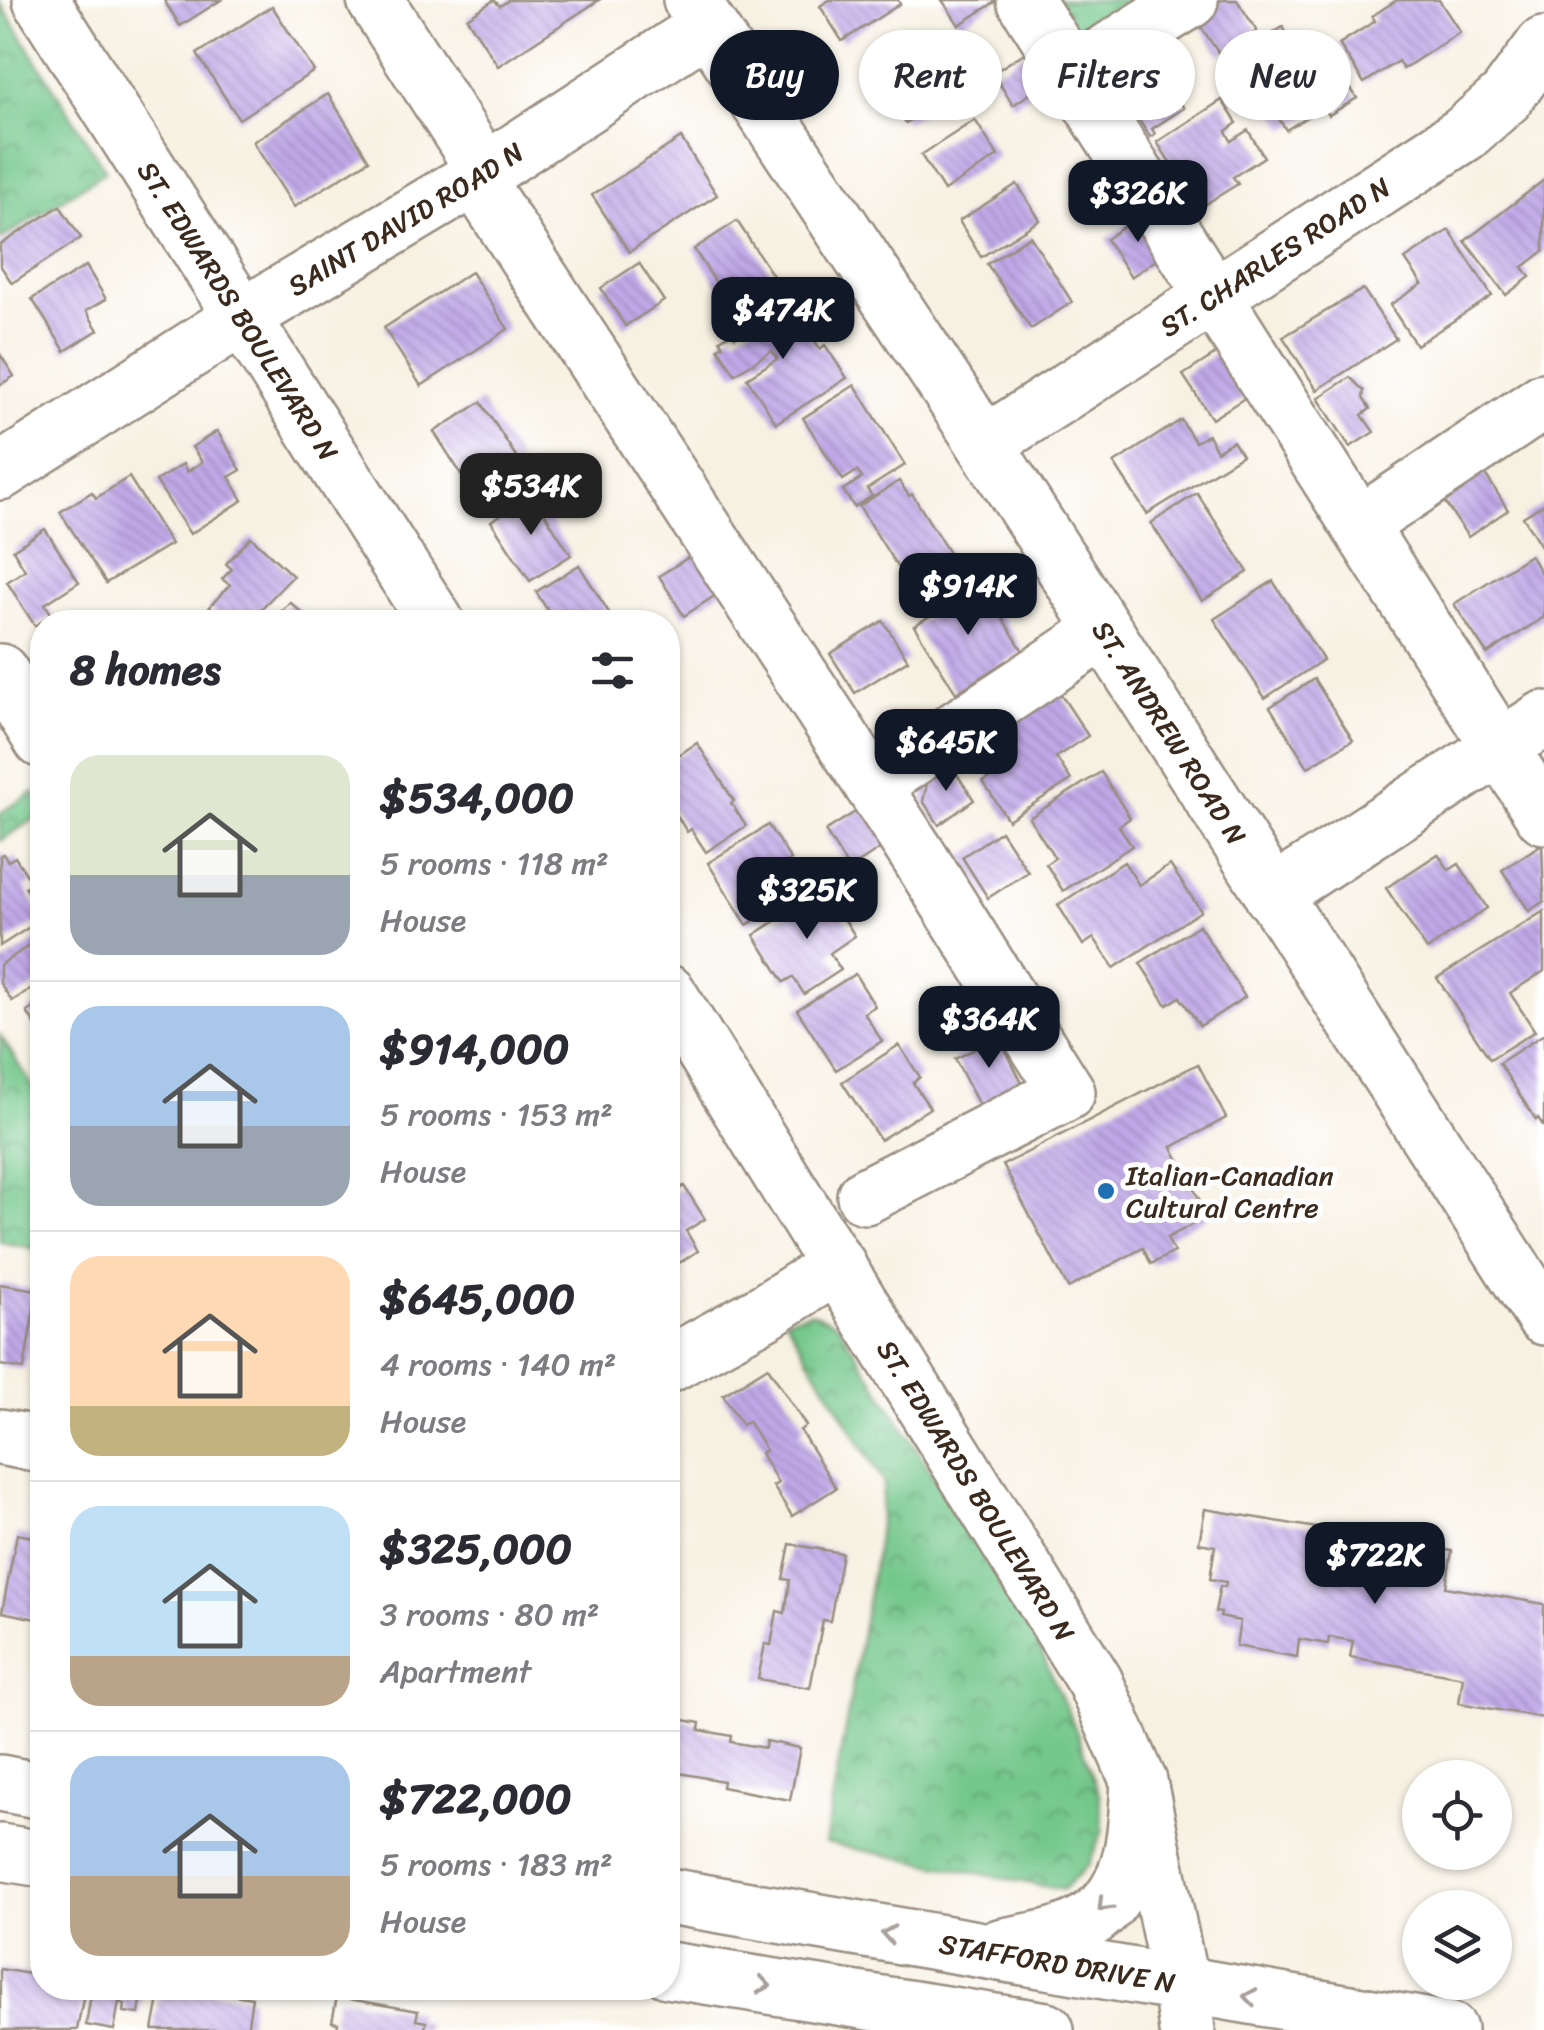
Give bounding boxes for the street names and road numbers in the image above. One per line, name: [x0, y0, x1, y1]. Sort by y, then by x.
street label: SAINT DAVID ROAD N: [278, 128, 534, 310]
street label: ST. EDWARDS BOULEVARD N: [124, 151, 352, 471]
street label: ST. CHARLES ROAD N: [1149, 163, 1401, 350]
street label: ST. ANDREW ROAD N: [1079, 610, 1260, 855]
street label: ST. EDWARDS BOULEVARD N: [863, 1330, 1089, 1652]
street label: STAFFORD DRIVE N: [936, 1919, 1179, 2008]

